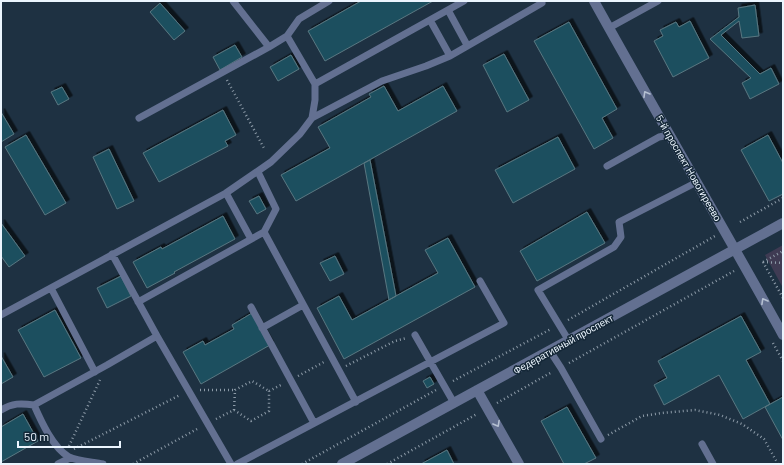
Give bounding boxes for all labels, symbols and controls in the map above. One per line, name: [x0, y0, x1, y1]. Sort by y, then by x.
one-way arrow: [643, 91, 650, 98]
street label: 5-й проспект Новогиреево: [654, 113, 725, 224]
one-way arrow: [762, 298, 769, 305]
street label: Федеративный проспект: [511, 311, 616, 377]
one-way arrow: [493, 420, 500, 427]
scale bar: [18, 423, 120, 449]
text: 50 m: [24, 429, 49, 443]

